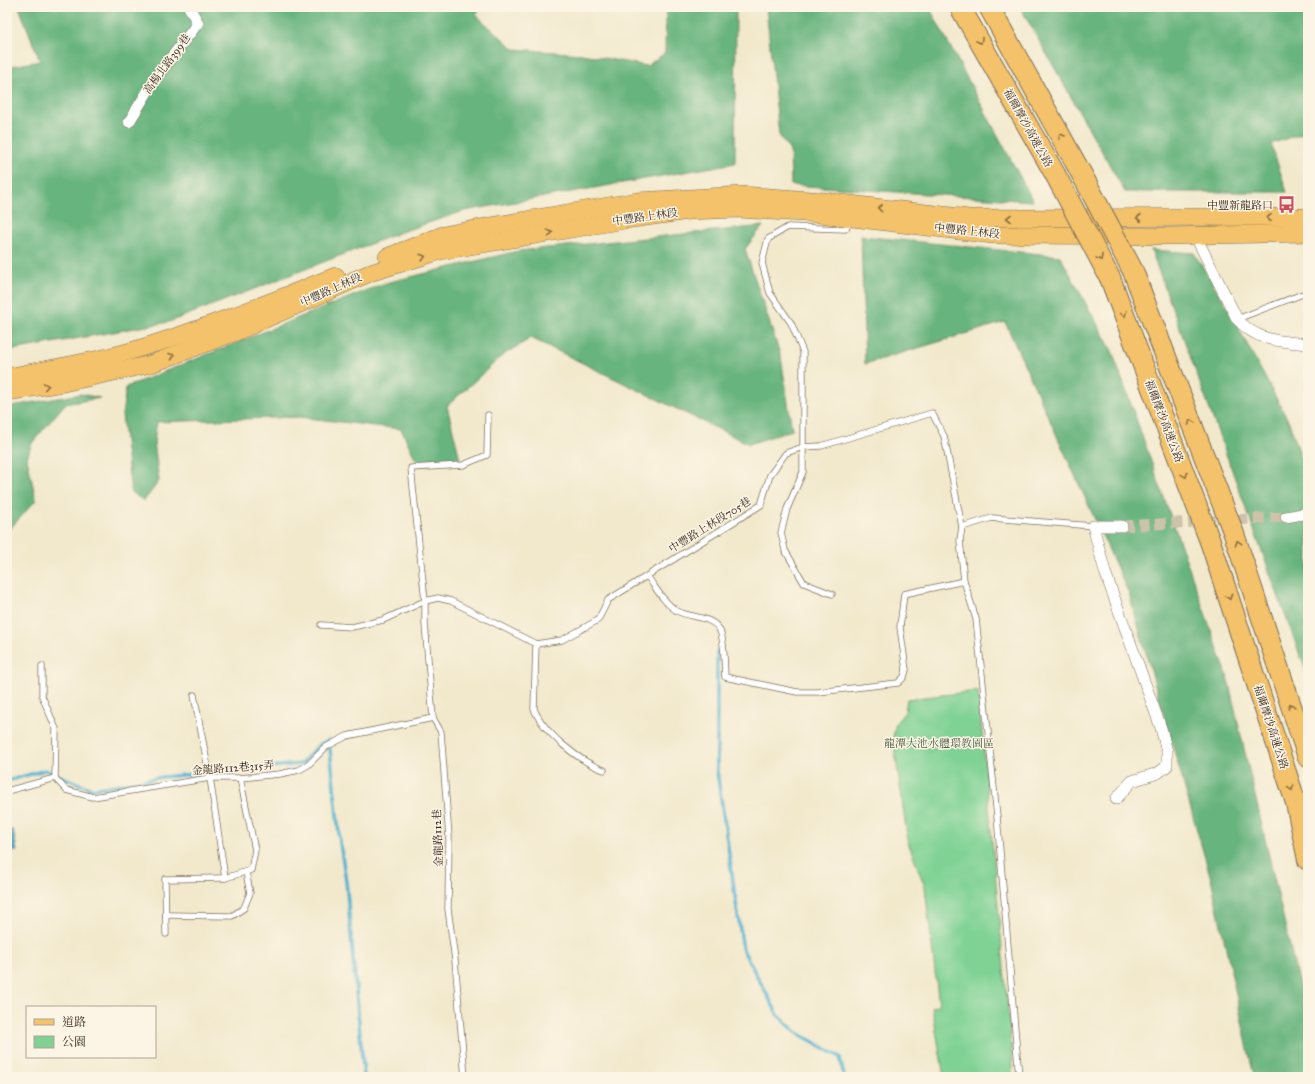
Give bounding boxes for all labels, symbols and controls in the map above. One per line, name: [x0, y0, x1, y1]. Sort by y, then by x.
street label: 高楊北路399巷: [141, 31, 193, 97]
one-way arrow: [975, 37, 982, 44]
street label: 福爾摩沙高速公路: [1001, 86, 1055, 170]
one-way arrow: [1059, 133, 1066, 141]
bus stop icon: 中豐新龍路口: [1276, 195, 1296, 215]
place label: 中豐新龍路口: [1207, 199, 1273, 212]
one-way arrow: [877, 203, 883, 212]
street label: 中豐路上林段: [611, 206, 679, 228]
one-way arrow: [1266, 213, 1272, 222]
one-way arrow: [1006, 214, 1012, 222]
one-way arrow: [1136, 214, 1142, 222]
street label: 中豐路上林段: [934, 221, 1000, 241]
one-way arrow: [547, 229, 553, 237]
one-way arrow: [419, 253, 426, 262]
one-way arrow: [1095, 254, 1102, 261]
street label: 中豐路上林段: [298, 271, 364, 309]
one-way arrow: [1119, 311, 1128, 318]
one-way arrow: [168, 353, 175, 361]
street label: 福爾摩沙高速公路: [1142, 378, 1186, 464]
one-way arrow: [42, 382, 49, 391]
one-way arrow: [1188, 418, 1196, 425]
one-way arrow: [1180, 472, 1188, 479]
street label: 中豐路上林段705巷: [667, 494, 753, 556]
one-way arrow: [1234, 540, 1242, 547]
one-way arrow: [1224, 594, 1232, 601]
street label: 福爾摩沙高速公路: [1251, 683, 1291, 771]
one-way arrow: [1288, 703, 1296, 710]
park label: 龍潭大池水體環教園區: [884, 737, 994, 750]
street label: 金龍路112巷315弄: [191, 759, 275, 777]
one-way arrow: [1286, 784, 1295, 791]
street label: 金龍路112巷: [430, 809, 446, 867]
legend: [26, 1006, 156, 1058]
text: 道路: [62, 1015, 86, 1029]
text: 公園: [62, 1035, 86, 1049]

